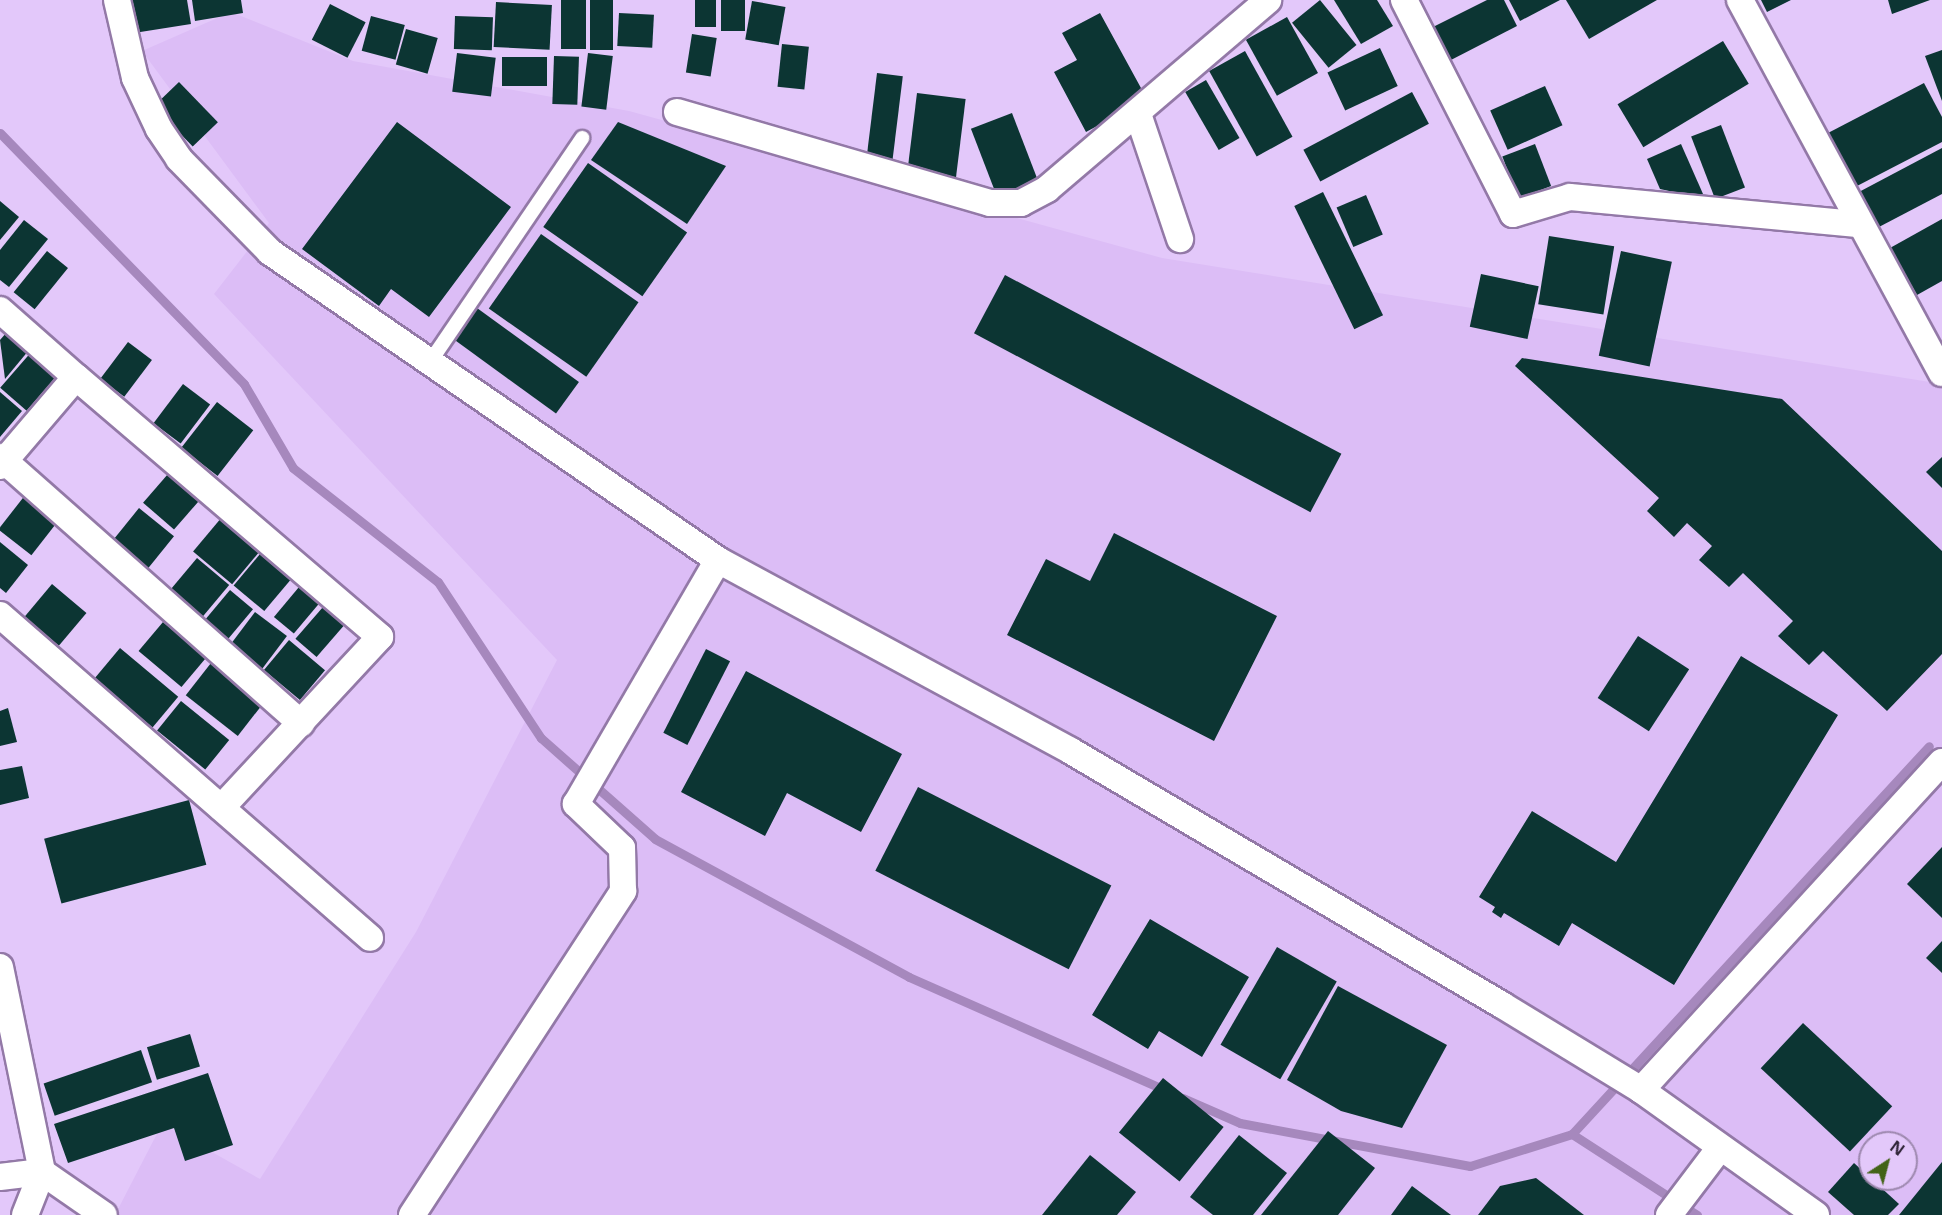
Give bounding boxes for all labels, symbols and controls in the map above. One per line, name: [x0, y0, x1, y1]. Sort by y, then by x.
north arrow: [1858, 1131, 1918, 1191]
text: N: [1886, 1135, 1909, 1161]

